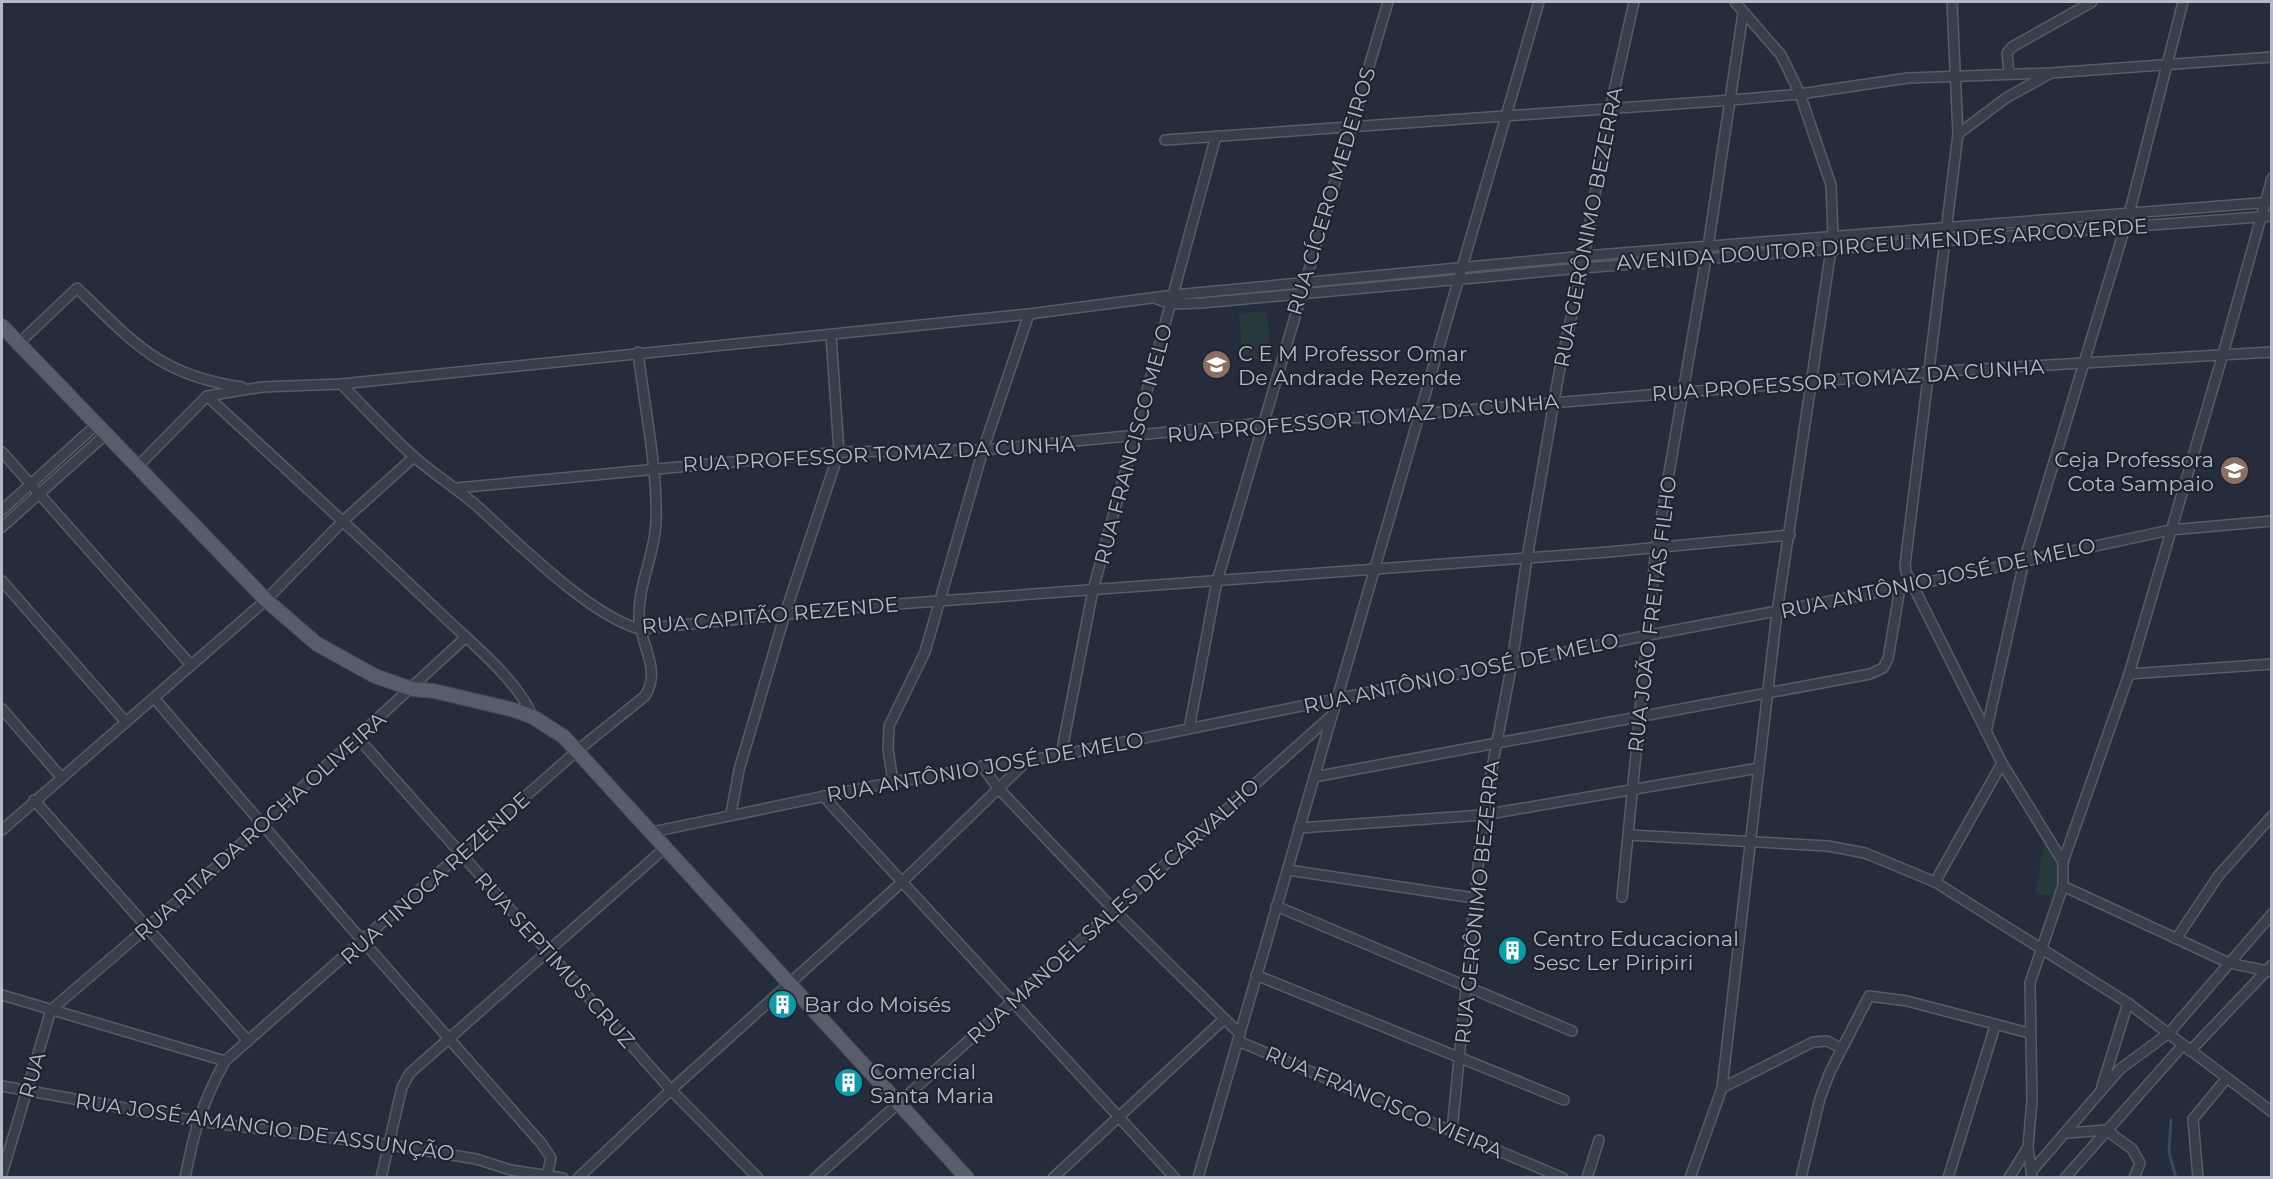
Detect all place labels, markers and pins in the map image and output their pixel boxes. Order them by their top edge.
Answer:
place label: C E M Professor Omar De Andrade Rezende [1238,341,1467,390]
school or university icon: C E M Professor Omar De Andrade Rezende [1201,349,1233,381]
place label: Ceja Professora Cota Sampaio [2054,447,2214,496]
school or university icon: Ceja Professora Cota Sampaio [2219,455,2251,487]
place label: Centro Educacional Sesc Ler Piripiri [1533,926,1739,975]
building icon: Centro Educacional Sesc Ler Piripiri [1496,934,1528,966]
building icon: Bar do Moisés [767,988,799,1020]
place label: Bar do Moisés [804,992,951,1017]
place label: Comercial Santa Maria [870,1059,994,1108]
building icon: Comercial Santa Maria [833,1067,865,1099]

